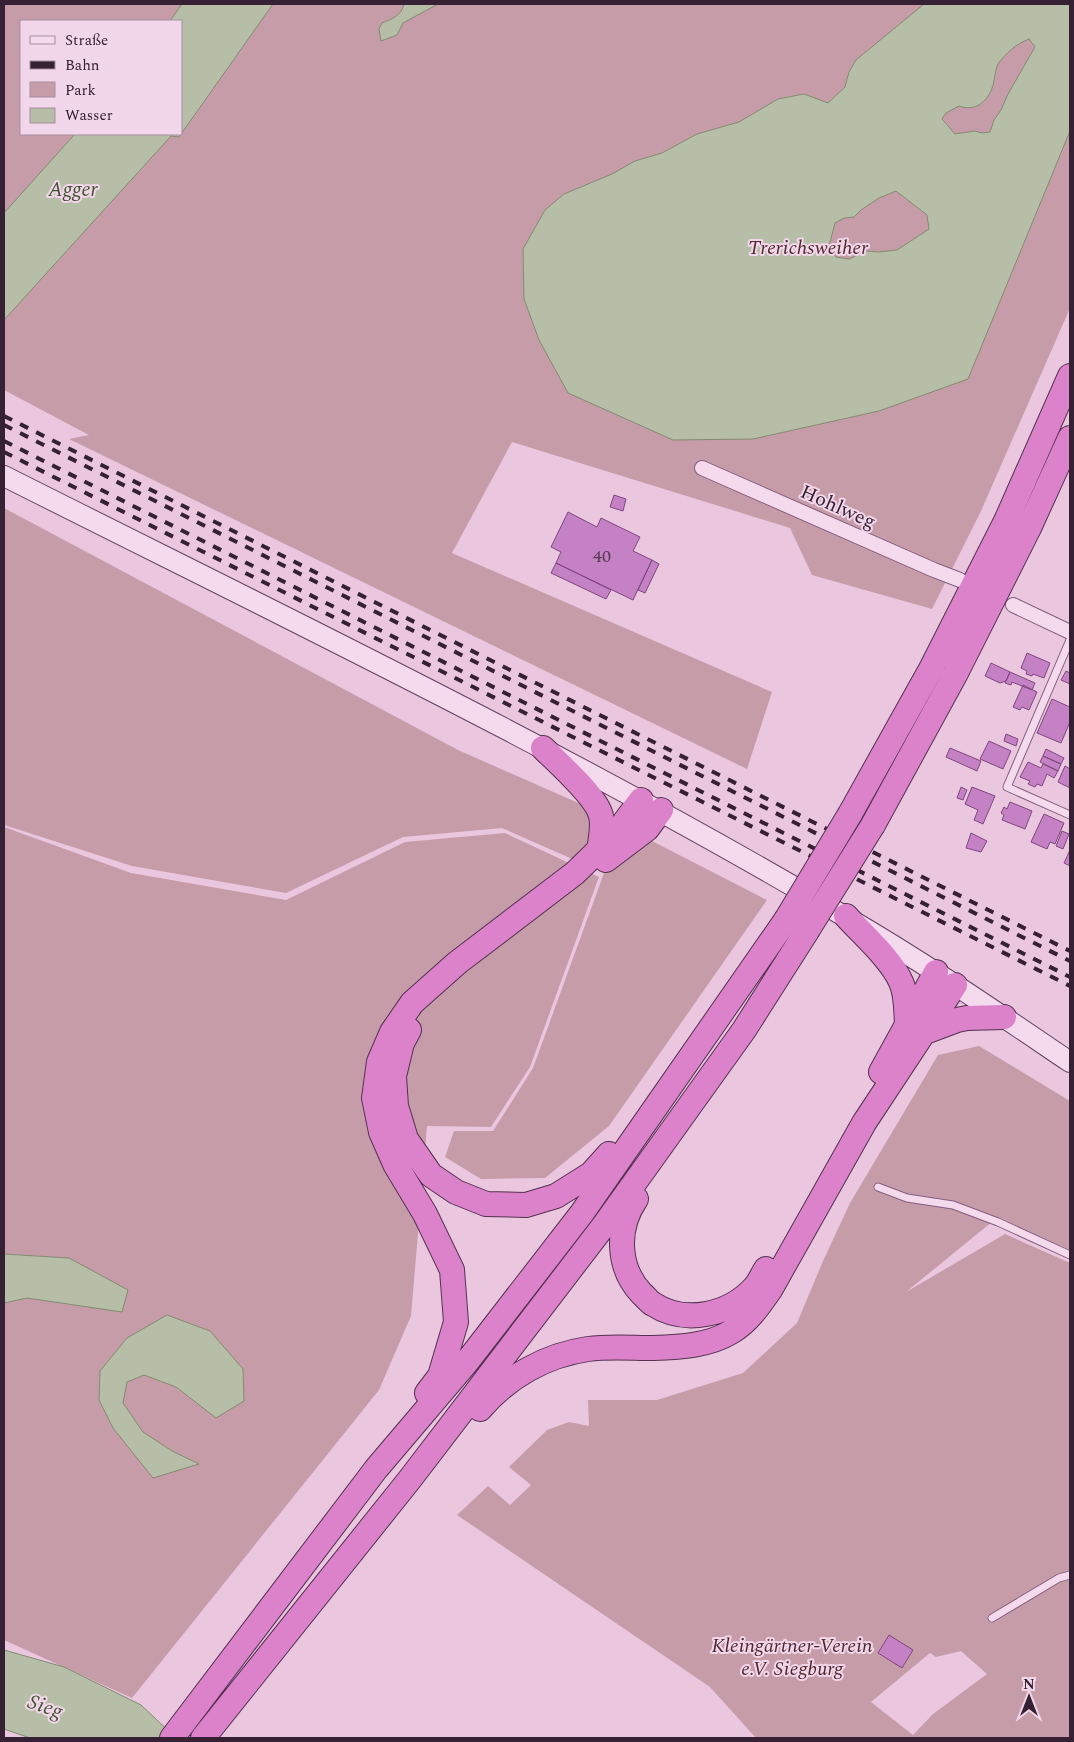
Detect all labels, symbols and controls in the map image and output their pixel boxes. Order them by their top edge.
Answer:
legend [20,20,182,135]
text: Straße [65,29,108,52]
text: Bahn [65,54,100,77]
text: Park [65,79,96,102]
text: Wasser [65,104,113,127]
water label: Agger [47,174,99,206]
park label: Trerichsweiher [748,233,869,263]
street label: Hohlweg [795,477,881,537]
house number: 40 [593,543,611,570]
park label: Kleingärtner-Verein e.V. Siegburg [711,1631,873,1684]
north arrow [1004,1672,1054,1722]
text: N [1023,1674,1035,1695]
water label: Sieg [23,1686,67,1728]

